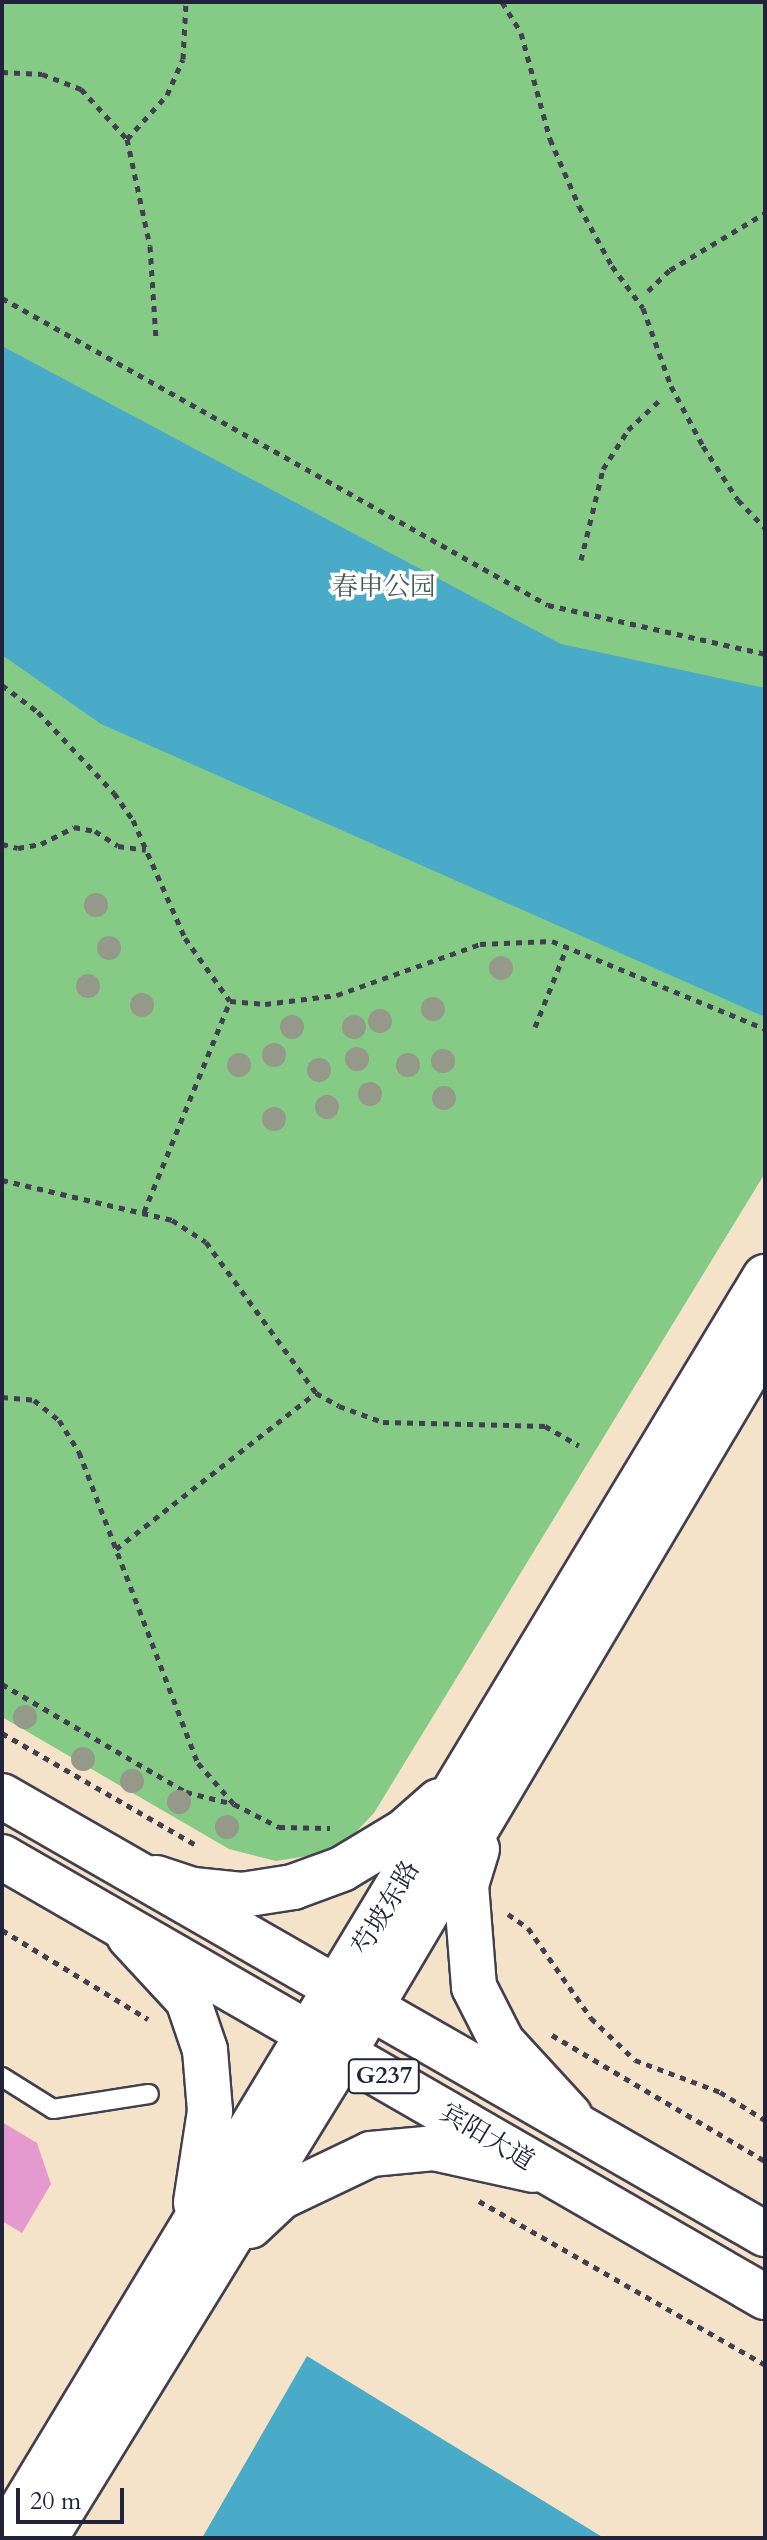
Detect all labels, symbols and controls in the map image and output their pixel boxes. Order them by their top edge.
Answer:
park label: 春申公园 [332,571,436,603]
street label: 芍坡东路 [346,1855,426,1961]
road number: G237 [346,2056,422,2096]
street label: 宾阳大道 [434,2097,540,2177]
scale bar [20,2472,128,2522]
text: 20 m [30,2485,81,2518]

